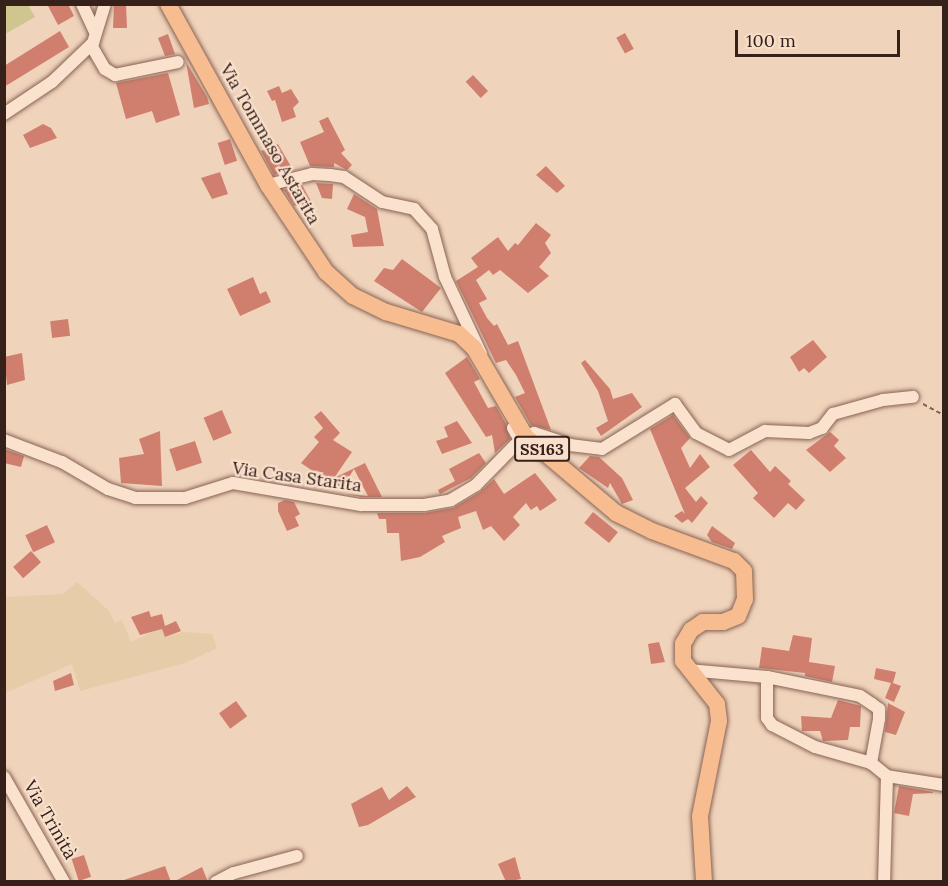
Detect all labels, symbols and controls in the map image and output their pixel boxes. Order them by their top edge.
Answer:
scale bar [738,18,903,56]
text: 100 m [746,29,796,52]
street label: Via Tommaso Astarita [215,60,325,228]
road number: SS163 [514,436,570,462]
street label: Via Casa Starita [231,457,363,497]
street label: Via Trinità [19,777,81,863]

